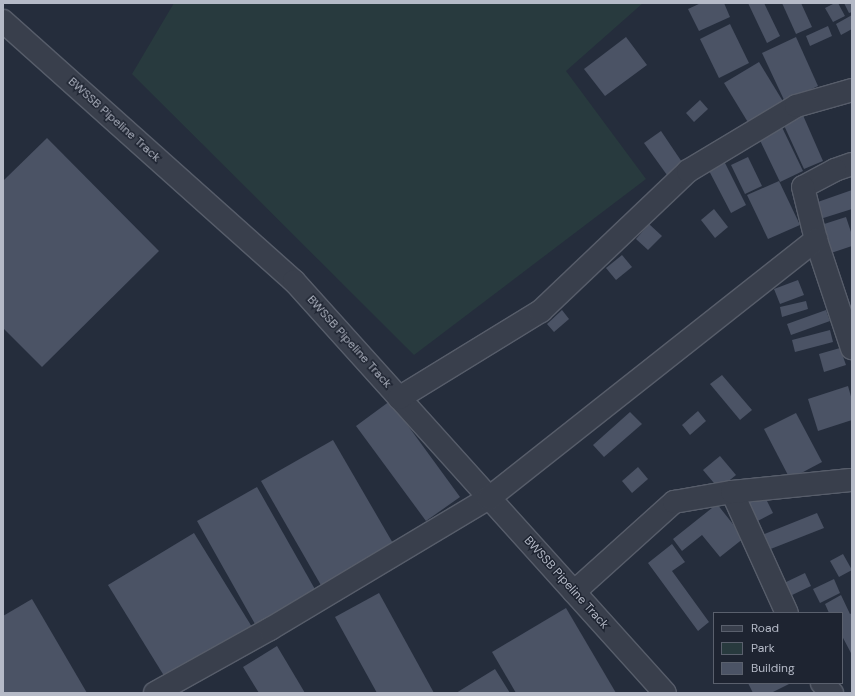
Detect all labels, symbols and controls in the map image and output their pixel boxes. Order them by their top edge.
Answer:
street label: BWSSB Pipeline Track [65,75,163,165]
street label: BWSSB Pipeline Track [304,293,394,391]
street label: BWSSB Pipeline Track [521,534,611,632]
legend [713,612,843,684]
text: Road [751,620,779,636]
text: Park [751,640,775,656]
text: Building [751,660,795,676]

